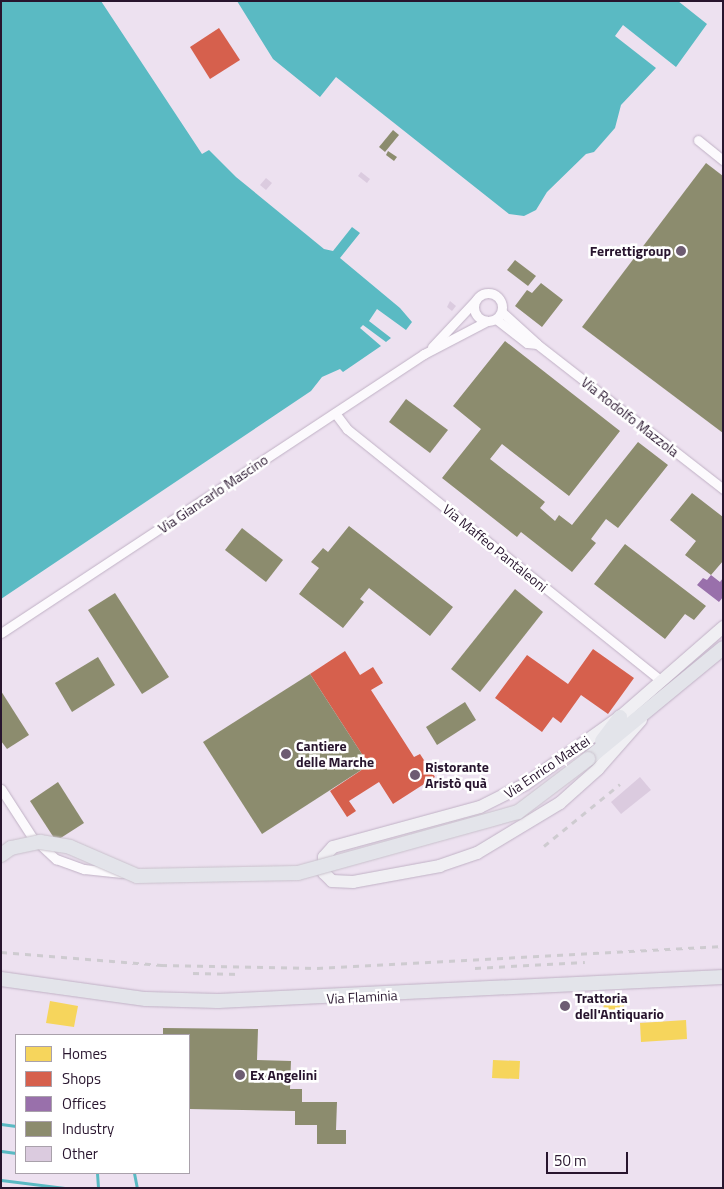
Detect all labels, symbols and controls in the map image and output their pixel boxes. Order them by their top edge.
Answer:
place label: Ferrettigroup [590,243,671,259]
marker: Ferrettigroup [675,245,687,257]
street label: Via Rodolfo Mazzola [578,374,682,460]
street label: Via Giancarlo Mascino [155,451,271,537]
street label: Via Maffeo Pantaleoni [439,501,551,595]
street label: Via Enrico Mattei [501,732,593,802]
place label: Cantiere delle Marche [296,738,374,770]
marker: Cantiere delle Marche [280,748,292,760]
place label: Ristorante Aristò quà [425,759,489,792]
marker: Ristorante Aristò quà [409,769,421,781]
street label: Via Flaminia [326,987,398,1007]
place label: Trattoria dell'Antiquario [575,990,664,1022]
marker: Trattoria dell'Antiquario [559,1000,571,1012]
legend [15,1034,190,1174]
text: Homes [62,1042,107,1065]
text: Shops [62,1067,101,1090]
place label: Ex Angelini [250,1067,317,1083]
marker: Ex Angelini [234,1069,246,1081]
text: Offices [62,1092,106,1115]
text: Industry [62,1117,114,1140]
text: Other [62,1142,98,1165]
scale bar [549,1142,632,1174]
text: 50 m [554,1149,587,1172]

